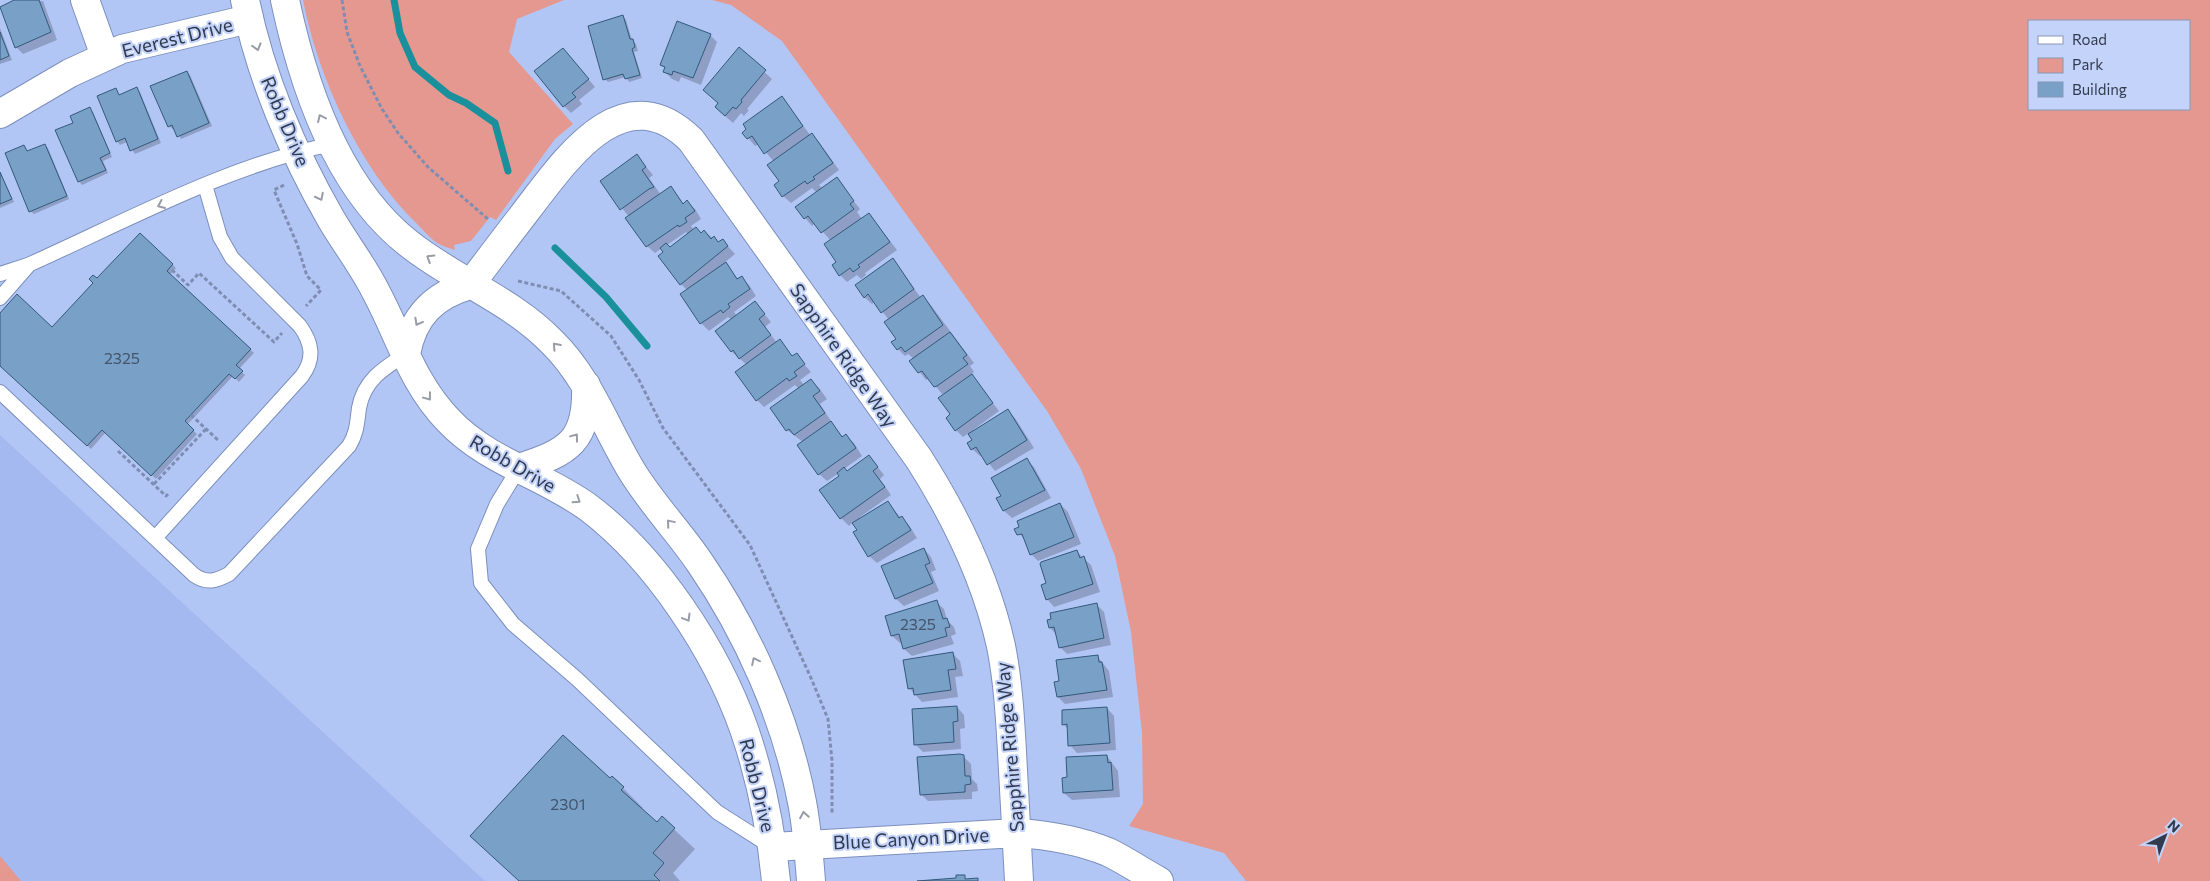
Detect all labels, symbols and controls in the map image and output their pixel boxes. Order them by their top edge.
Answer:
street label: Everest Drive [119,12,235,62]
legend [2028,20,2190,110]
text: Road [2072,30,2107,48]
one-way arrow [251,43,262,52]
text: Park [2072,55,2103,73]
street label: Robb Drive [257,73,315,169]
text: Building [2072,80,2127,98]
one-way arrow [317,114,328,123]
one-way arrow [314,192,324,201]
one-way arrow [157,199,166,210]
one-way arrow [427,254,436,264]
street label: Sapphire Ridge Way [786,279,902,432]
one-way arrow [414,316,424,325]
one-way arrow [553,343,562,352]
house number: 2325 [104,348,140,367]
one-way arrow [422,391,431,401]
street label: Robb Drive [466,429,560,497]
one-way arrow [569,433,578,443]
one-way arrow [571,494,580,503]
one-way arrow [667,520,676,529]
one-way arrow [680,612,690,621]
house number: 2325 [900,614,936,633]
one-way arrow [750,657,761,666]
street label: Sapphire Ridge Way [990,661,1028,833]
street label: Robb Drive [735,736,781,834]
house number: 2301 [550,794,586,813]
one-way arrow [799,811,810,819]
north arrow [2140,811,2190,861]
text: N [2164,816,2184,836]
street label: Blue Canyon Drive [832,822,990,854]

